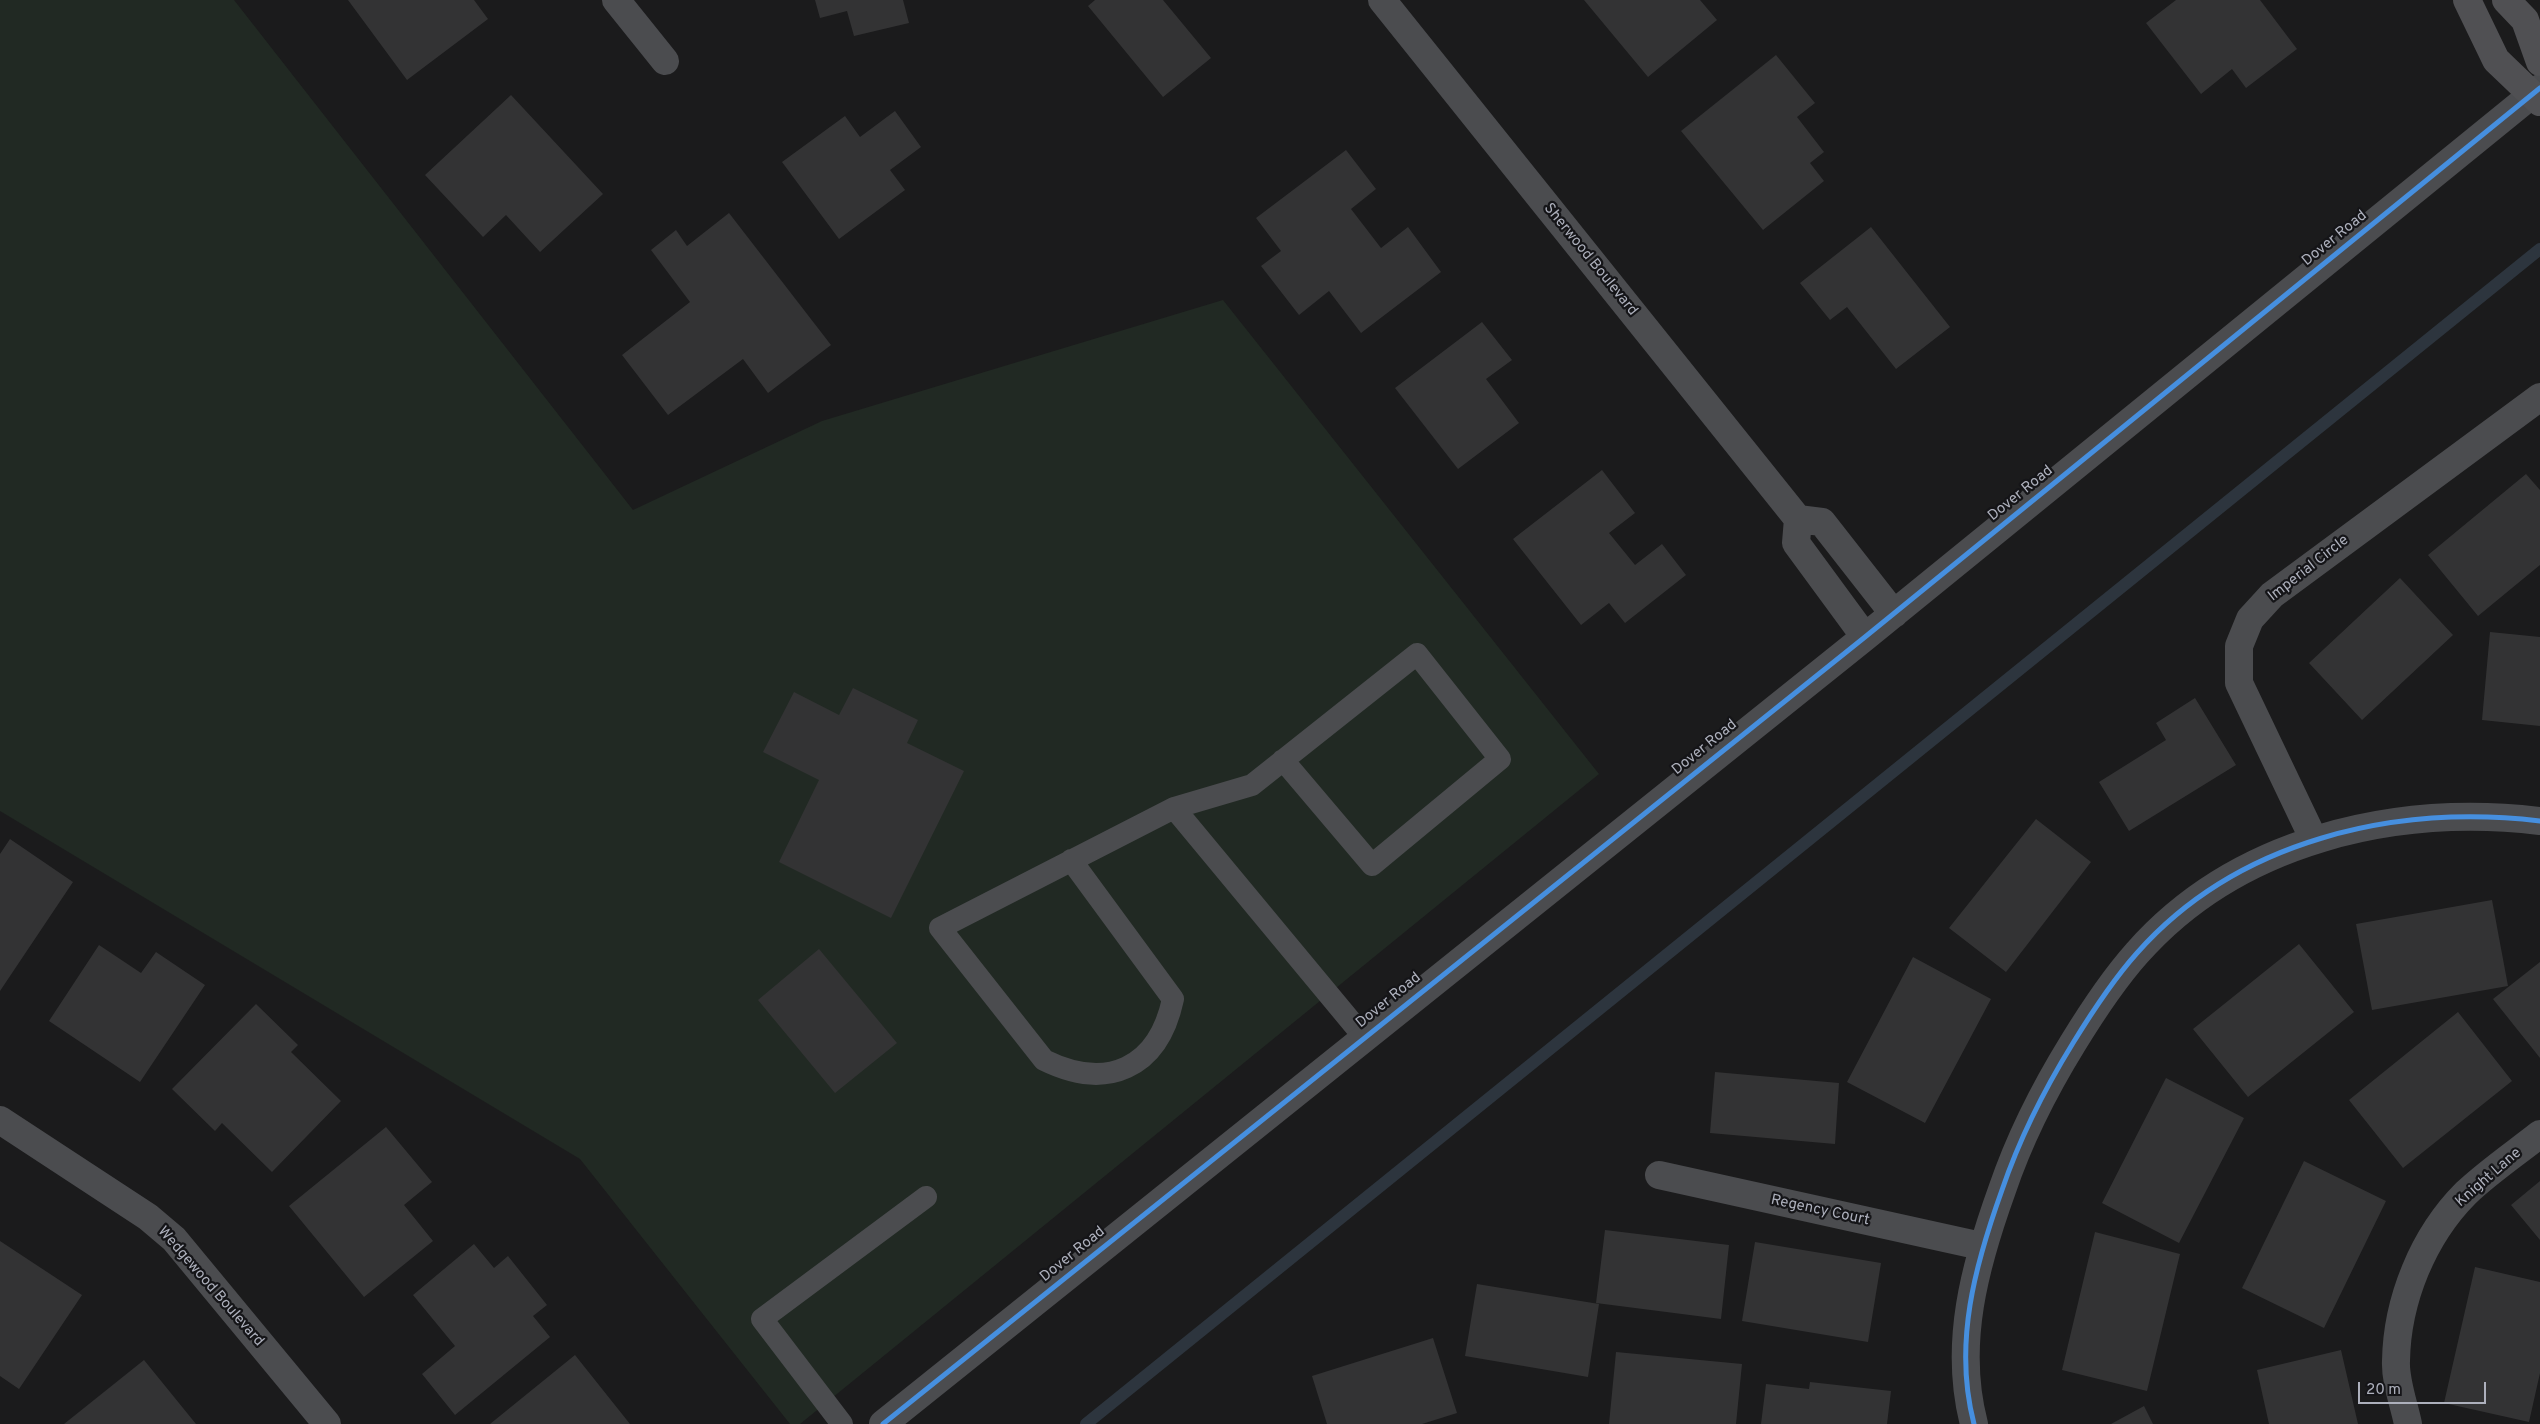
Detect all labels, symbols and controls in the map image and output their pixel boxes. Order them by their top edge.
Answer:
street label: Sherwood Boulevard [1539,200,1641,320]
street label: Dover Road [2299,207,2371,271]
street label: Dover Road [1985,462,2057,526]
street label: Imperial Circle [2265,532,2353,606]
street label: Dover Road [1669,716,1741,780]
street label: Dover Road [1353,969,1425,1033]
street label: Knight Lane [2452,1145,2526,1211]
street label: Regency Court [1769,1192,1871,1230]
street label: Wedgewood Boulevard [153,1223,267,1351]
street label: Dover Road [1037,1223,1109,1287]
scale bar [2360,1372,2488,1404]
text: 20 m [2366,1381,2401,1400]

